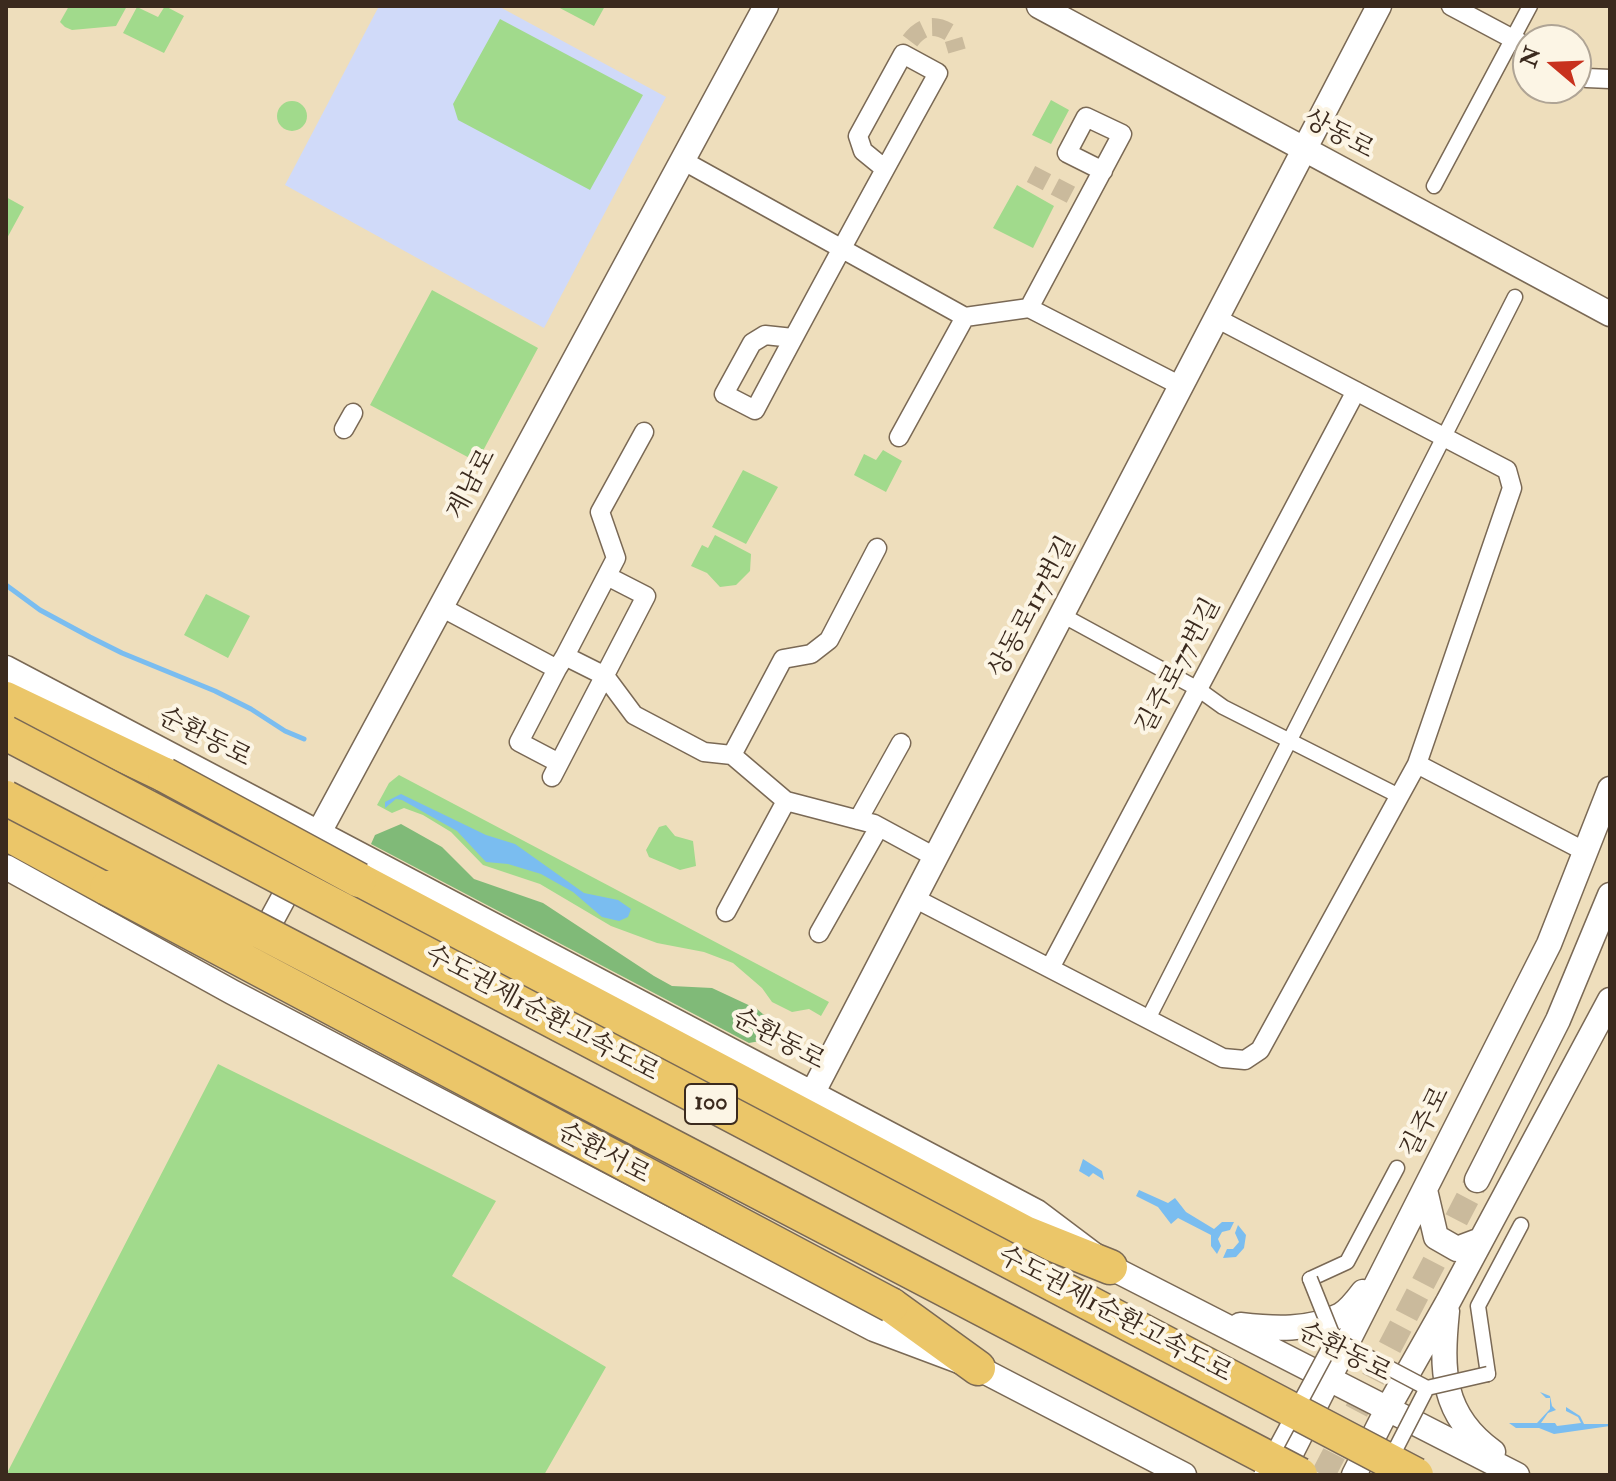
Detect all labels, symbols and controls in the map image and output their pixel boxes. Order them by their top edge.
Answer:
north arrow [1512,24,1592,104]
text: N [1515,43,1548,71]
street label: 상동로 [1297,105,1379,167]
street label: 계남로 [442,444,504,526]
street label: 상동로117번길 [984,532,1084,684]
street label: 길주로77번길 [1131,594,1229,740]
street label: 순환동로 [152,702,256,776]
street label: 수도권제1순환고속도로 [419,940,663,1090]
street label: 순환동로 [726,1004,830,1078]
street label: 길주로 [1396,1082,1458,1164]
road number: 100 [685,1084,737,1124]
street label: 순환서로 [551,1118,655,1192]
street label: 수도권제1순환고속도로 [992,1241,1236,1391]
street label: 순환동로 [1292,1317,1396,1391]

